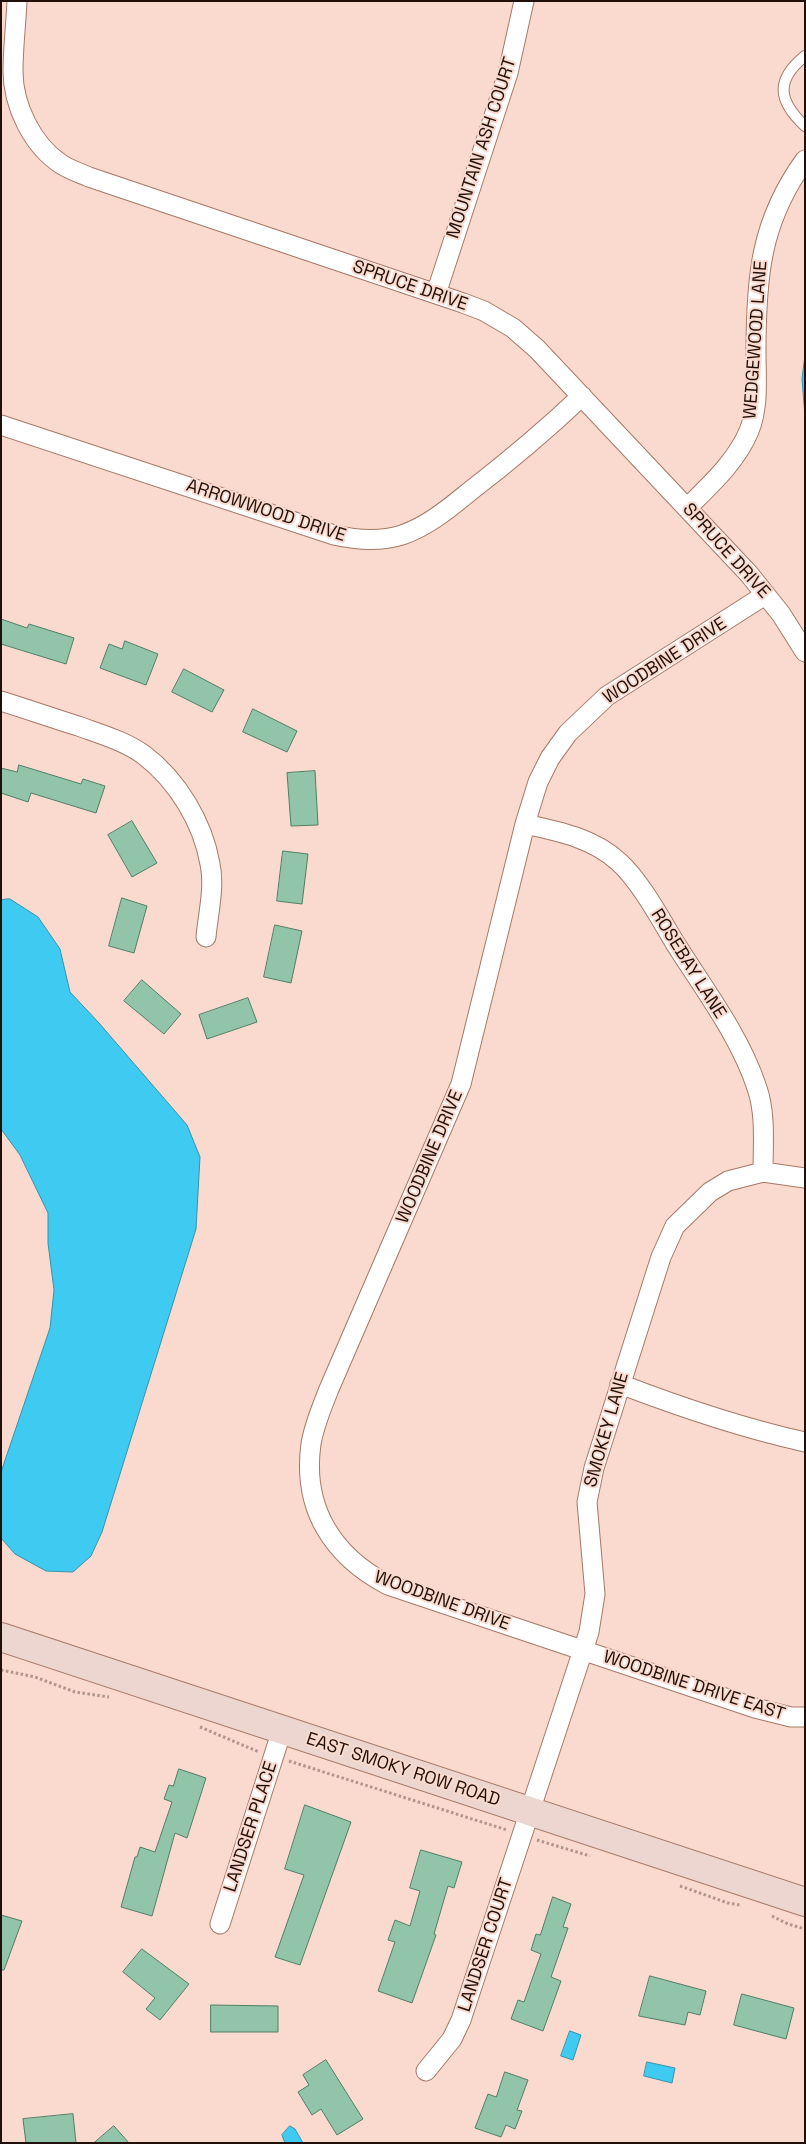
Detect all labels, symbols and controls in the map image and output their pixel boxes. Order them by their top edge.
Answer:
street label: MOUNTAIN ASH COURT [442,55,522,241]
street label: SPRUCE DRIVE [350,256,470,316]
street label: WEDGEWOOD LANE [740,260,772,420]
street label: ARROWWOOD DRIVE [183,475,349,547]
street label: SPRUCE DRIVE [678,499,774,603]
street label: WOODBINE DRIVE [599,613,731,709]
street label: ROSEBAY LANE [646,905,730,1023]
street label: WOODBINE DRIVE [392,1087,468,1227]
street label: SMOKEY LANE [580,1370,634,1490]
street label: WOODBINE DRIVE [371,1566,513,1636]
street label: WOODBINE DRIVE EAST [600,1646,788,1726]
street label: EAST SMOKY ROW ROAD [303,1728,503,1812]
street label: LANDSER PLACE [220,1759,282,1895]
street label: LANDSER COURT [454,1875,518,2015]

